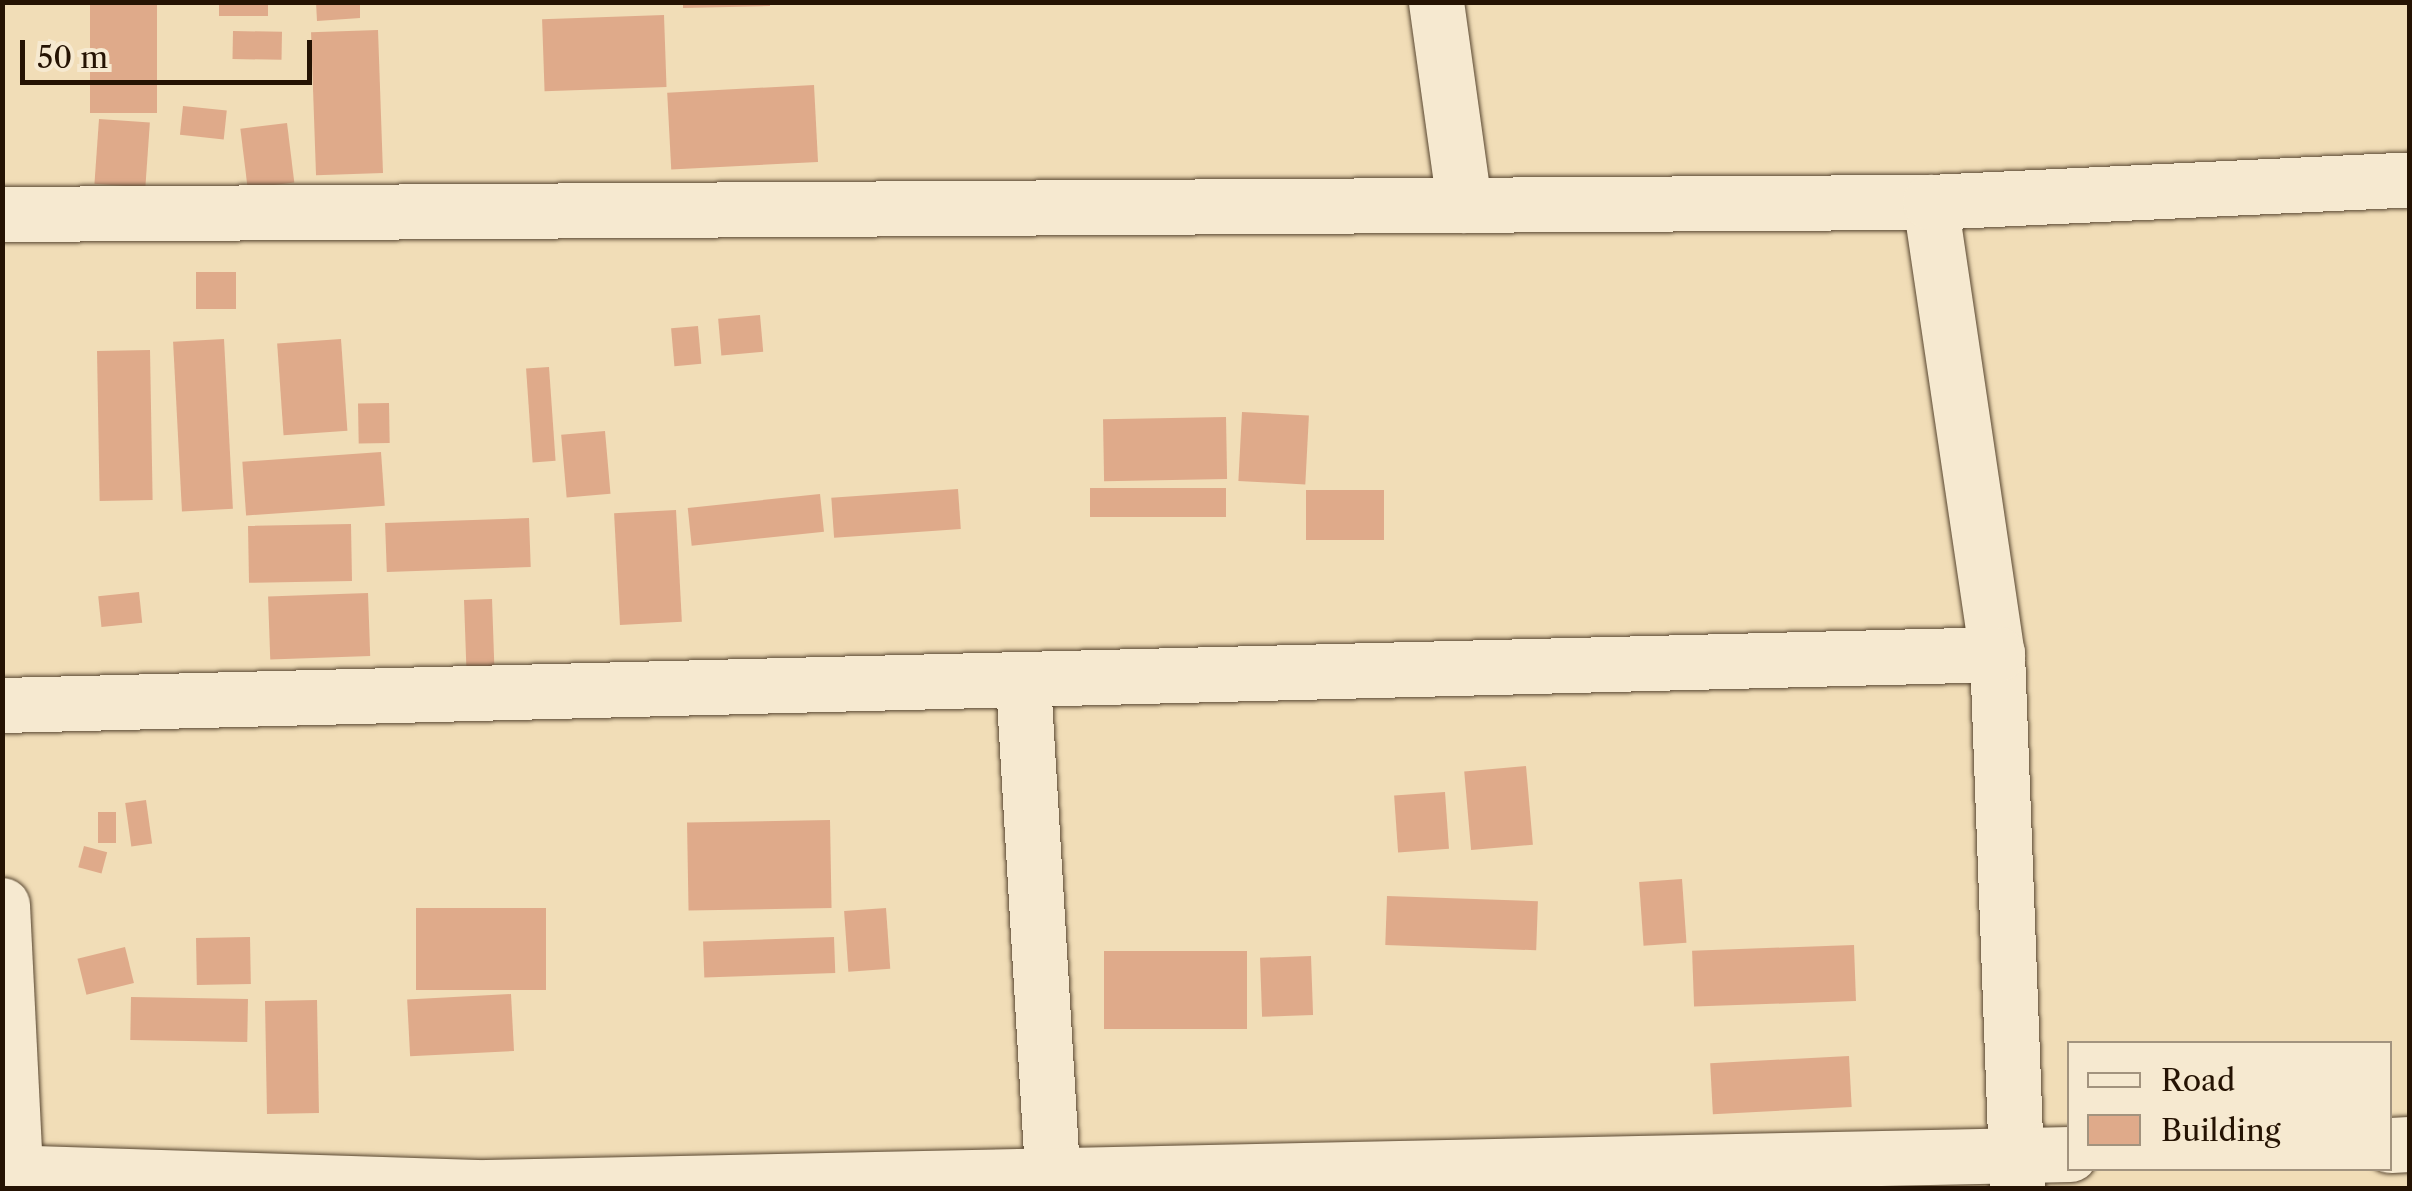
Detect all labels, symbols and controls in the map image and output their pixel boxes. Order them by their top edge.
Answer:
scale bar [25,20,318,82]
text: 50 m [37,39,108,76]
legend [2067,1041,2392,1171]
text: Road [2161,1062,2235,1099]
text: Building [2161,1112,2281,1149]

